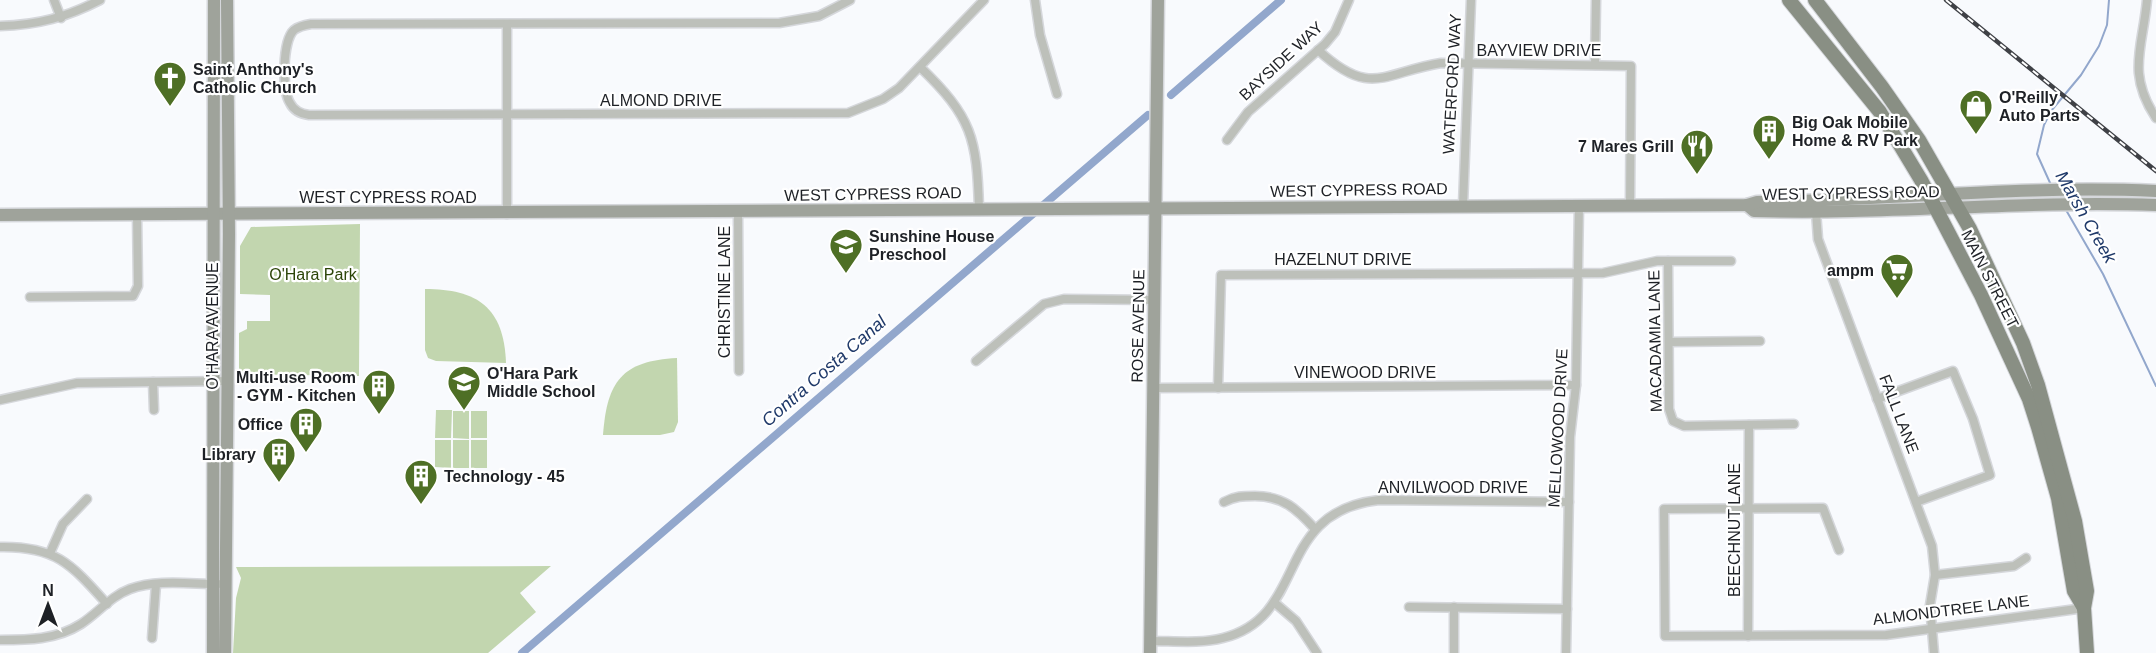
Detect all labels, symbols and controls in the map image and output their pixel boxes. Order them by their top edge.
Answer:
street label: WATERFORD WAY [1440,13,1464,155]
street label: BAYSIDE WAY [1236,18,1326,104]
street label: BAYVIEW DRIVE [1476,42,1602,59]
church icon: Saint Anthony's Catholic Church [152,60,188,107]
place label: Saint Anthony's Catholic Church [193,61,317,96]
shop icon: O'Reilly Auto Parts [1958,88,1994,135]
place label: O'Reilly Auto Parts [1999,89,2080,124]
street label: ALMOND DRIVE [600,92,722,109]
building icon: Big Oak Mobile Home & RV Park [1751,113,1787,160]
place label: Big Oak Mobile Home & RV Park [1792,114,1918,149]
restaurant icon: 7 Mares Grill [1679,128,1715,175]
place label: 7 Mares Grill [1578,138,1674,155]
water label: Marsh Creek [2052,167,2121,267]
street label: WEST CYPRESS ROAD [1270,180,1448,200]
street label: WEST CYPRESS ROAD [1762,183,1940,203]
street label: WEST CYPRESS ROAD [784,184,962,204]
street label: WEST CYPRESS ROAD [299,189,477,206]
street label: CHRISTINE LANE [716,226,733,358]
school or university icon: Sunshine House Preschool [828,227,864,274]
street label: MAIN STREET [1958,227,2022,331]
place label: Sunshine House Preschool [869,228,994,263]
street label: HAZELNUT DRIVE [1274,251,1412,268]
supermarket icon: ampm [1879,252,1915,299]
street label: O'HARA AVENUE [204,262,221,390]
place label: ampm [1827,262,1874,279]
park label: O'Hara Park [269,266,358,283]
street label: ROSE AVENUE [1129,269,1147,383]
street label: MACADAMIA LANE [1645,270,1665,412]
water label: Contra Costa Canal [758,311,891,430]
street label: MELLOWOOD DRIVE [1545,348,1571,508]
school or university icon: O'Hara Park Middle School [446,364,482,411]
street label: VINEWOOD DRIVE [1294,364,1436,381]
place label: O'Hara Park Middle School [487,365,595,400]
building icon: Multi-use Room - GYM - Kitchen [361,368,397,415]
place label: Multi-use Room - GYM - Kitchen [236,369,356,404]
street label: FALL LANE [1876,372,1922,456]
building icon: Office [288,406,324,453]
place label: Office [238,416,283,433]
building icon: Library [261,436,297,483]
place label: Library [202,446,256,463]
building icon: Technology - 45 [403,458,439,505]
street label: BEECHNUT LANE [1726,463,1743,597]
place label: Technology - 45 [444,468,565,485]
street label: ANVILWOOD DRIVE [1378,479,1528,496]
north arrow [18,575,78,635]
text: N [42,582,54,599]
street label: ALMONDTREE LANE [1872,592,2030,628]

